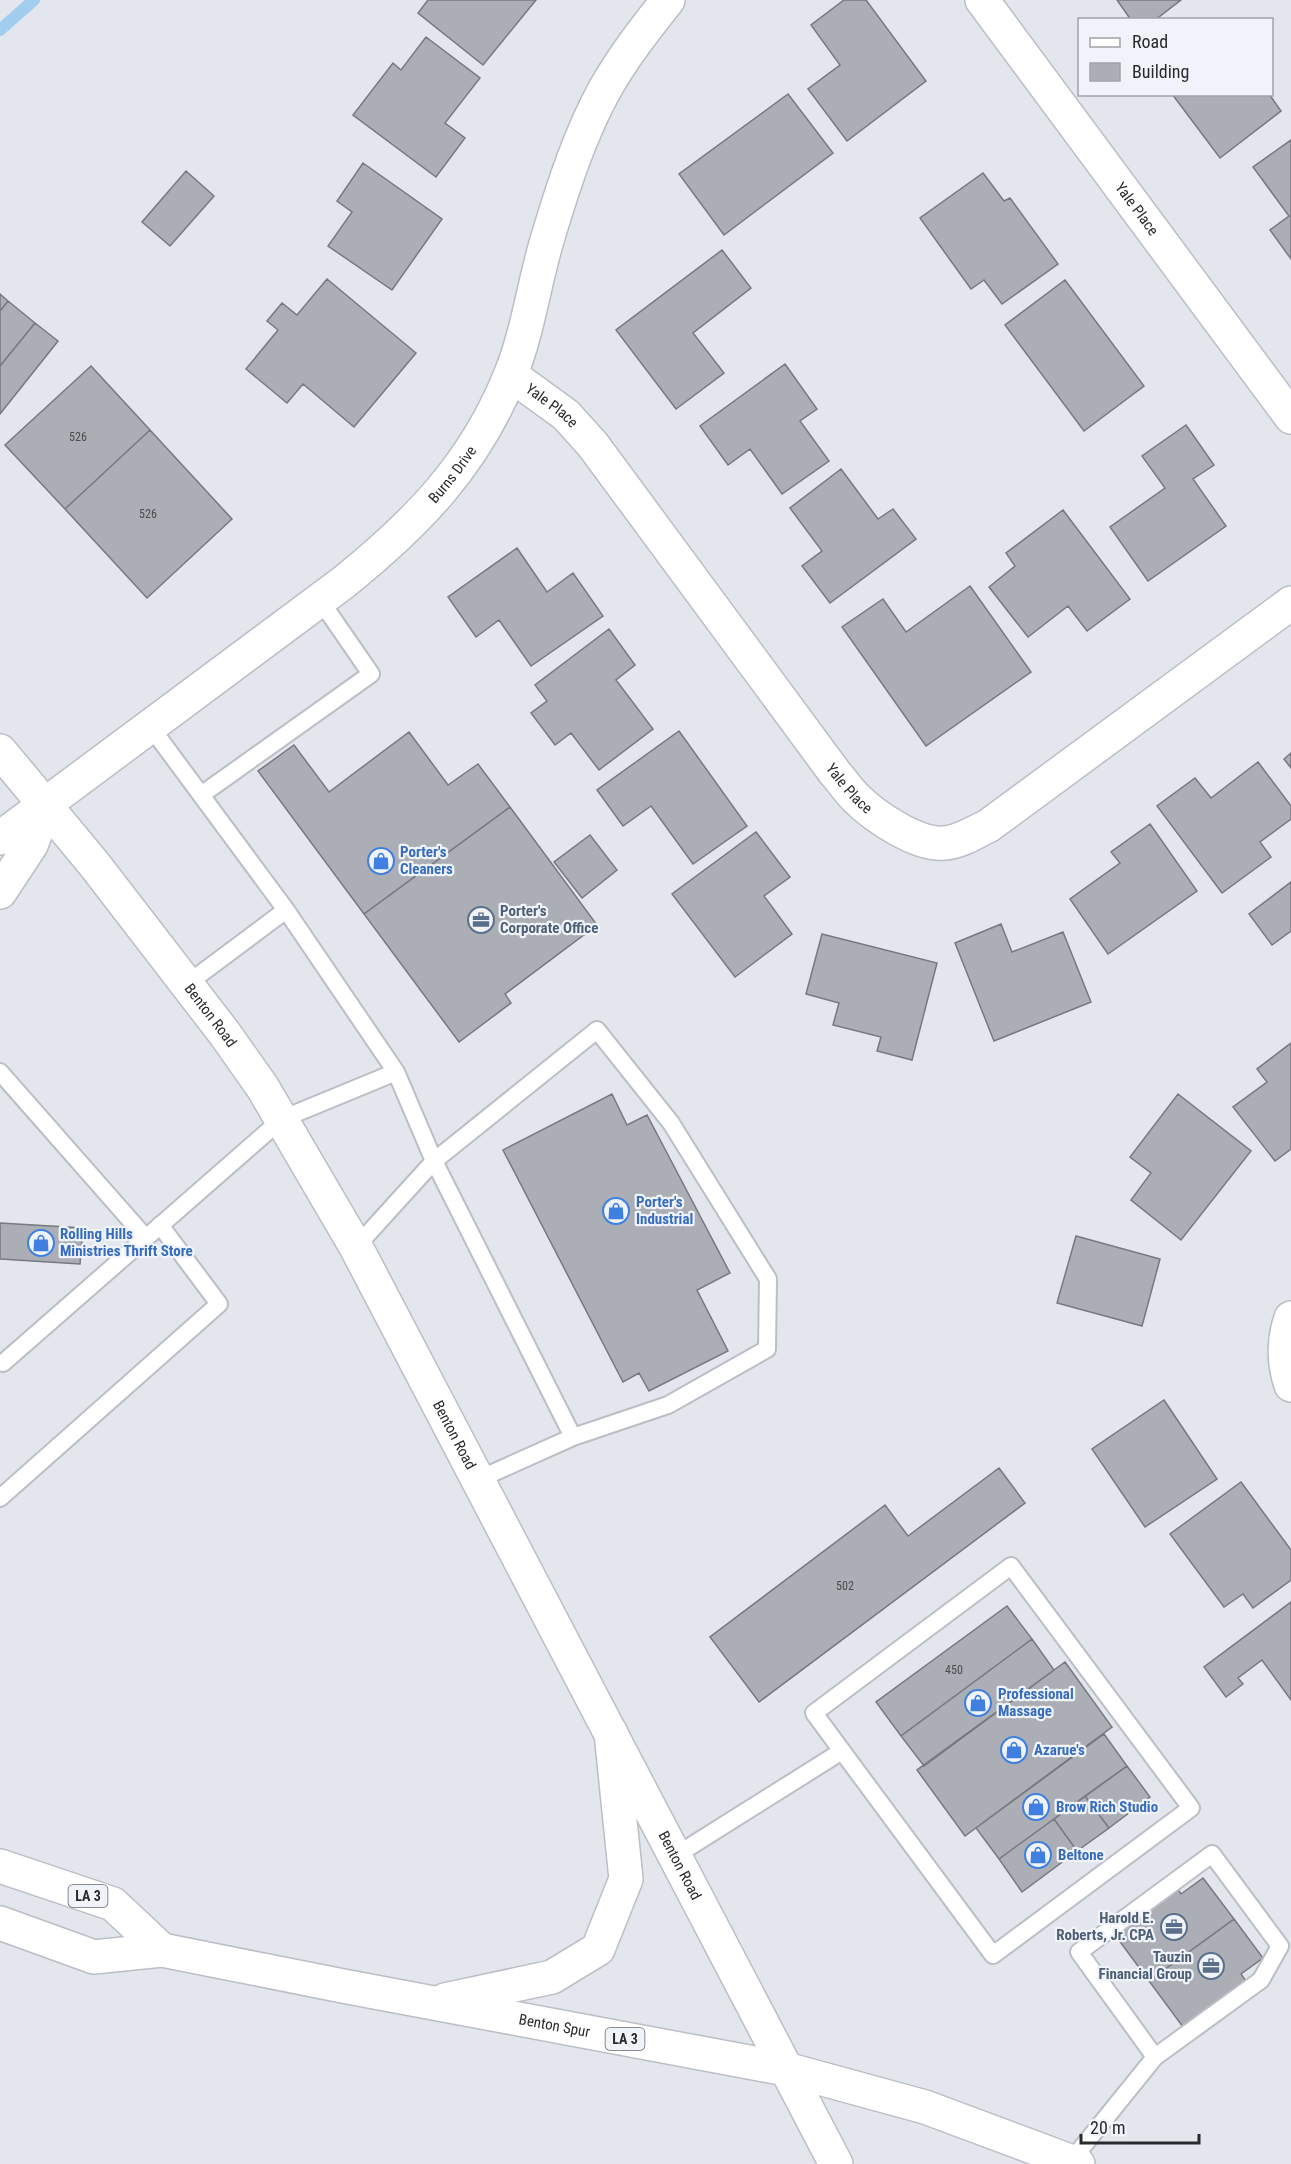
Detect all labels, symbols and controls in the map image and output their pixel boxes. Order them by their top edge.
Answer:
legend [1078,18,1273,96]
text: Road [1132,31,1168,52]
text: Building [1132,61,1189,82]
street label: Yale Place [1111,179,1162,239]
street label: Yale Place [522,380,582,431]
house number: 526 [69,430,87,444]
street label: Burns Drive [425,443,480,507]
house number: 526 [139,507,157,521]
street label: Yale Place [822,760,876,817]
place label: Porter's Cleaners [400,843,453,878]
shop icon: Porter's Cleaners [366,846,396,876]
place label: Porter's Corporate Office [500,902,598,937]
office icon: Porter's Corporate Office [466,905,496,935]
street label: Benton Road [181,980,240,1051]
place label: Porter's Industrial [636,1193,693,1228]
shop icon: Porter's Industrial [601,1196,631,1226]
place label: Rolling Hills Ministries Thrift Store [60,1225,193,1260]
shop icon: Rolling Hills Ministries Thrift Store [26,1228,56,1258]
street label: Benton Road [429,1397,480,1472]
house number: 502 [836,1579,854,1593]
house number: 450 [945,1663,963,1677]
place label: Professional Massage [998,1685,1074,1720]
shop icon: Professional Massage [963,1688,993,1718]
shop icon: Azarue's [999,1735,1029,1765]
place label: Azarue's [1034,1741,1085,1759]
shop icon: Brow Rich Studio [1021,1792,1051,1822]
place label: Brow Rich Studio [1056,1798,1158,1816]
street label: Benton Road [654,1828,705,1903]
shop icon: Beltone [1023,1840,1053,1870]
place label: Beltone [1058,1846,1104,1864]
road number: LA 3 [68,1885,107,1907]
place label: Harold E. Roberts, Jr. CPA [1056,1909,1154,1944]
office icon: Harold E. Roberts, Jr. CPA [1159,1912,1189,1942]
place label: Tauzin Financial Group [1099,1948,1192,1983]
office icon: Tauzin Financial Group [1196,1951,1226,1981]
street label: Benton Spur [517,2010,592,2041]
road number: LA 3 [606,2028,644,2050]
scale bar [1081,2107,1200,2145]
text: 20 m [1090,2117,1125,2138]

